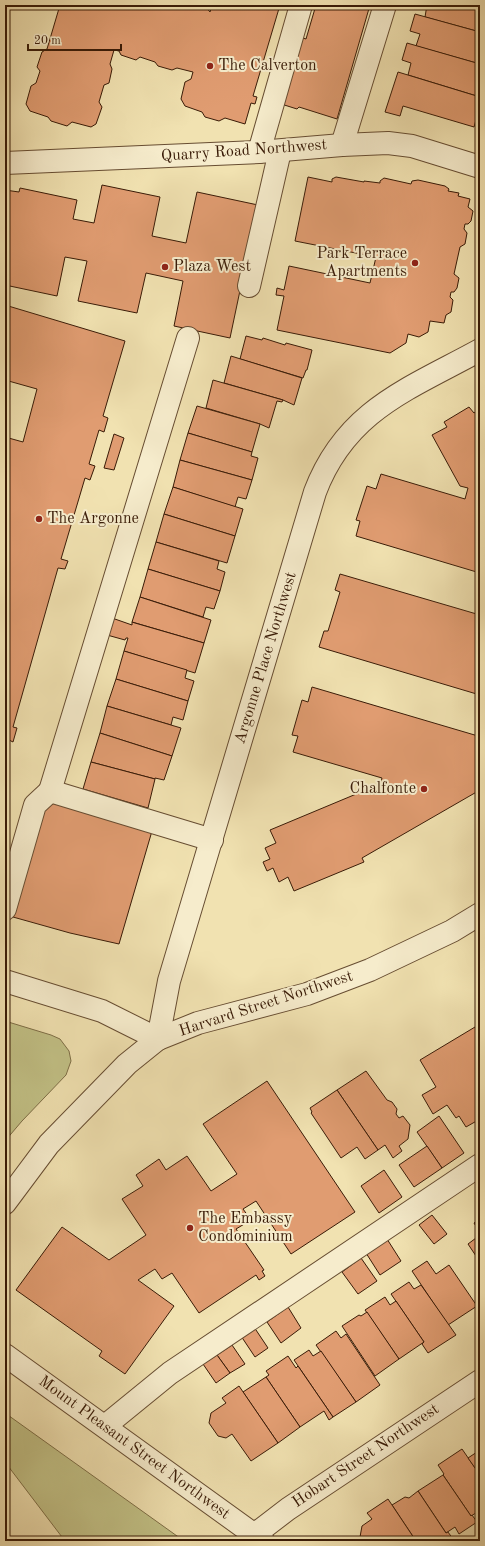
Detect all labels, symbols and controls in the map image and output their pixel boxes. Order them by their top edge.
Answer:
scale bar [28,26,121,52]
text: 20 m [34,35,61,47]
place label: The Calverton [218,58,317,74]
marker: The Calverton [205,61,215,71]
street label: Quarry Road Northwest [160,137,328,165]
place label: Park Terrace Apartments [317,246,407,280]
marker: Park Terrace Apartments [410,258,420,268]
place label: Plaza West [173,259,251,275]
marker: Plaza West [160,262,170,272]
place label: The Argonne [47,511,139,527]
marker: The Argonne [34,514,44,524]
street label: Argonne Place Northwest [232,570,300,746]
place label: Chalfonte [350,781,416,797]
marker: Chalfonte [419,784,429,794]
street label: Harvard Street Northwest [177,968,355,1040]
place label: The Embassy Condominium [198,1211,293,1245]
marker: The Embassy Condominium [185,1223,195,1233]
street label: Mount Pleasant Street Northwest [35,1373,233,1523]
street label: Hobart Street Northwest [290,1401,442,1511]

